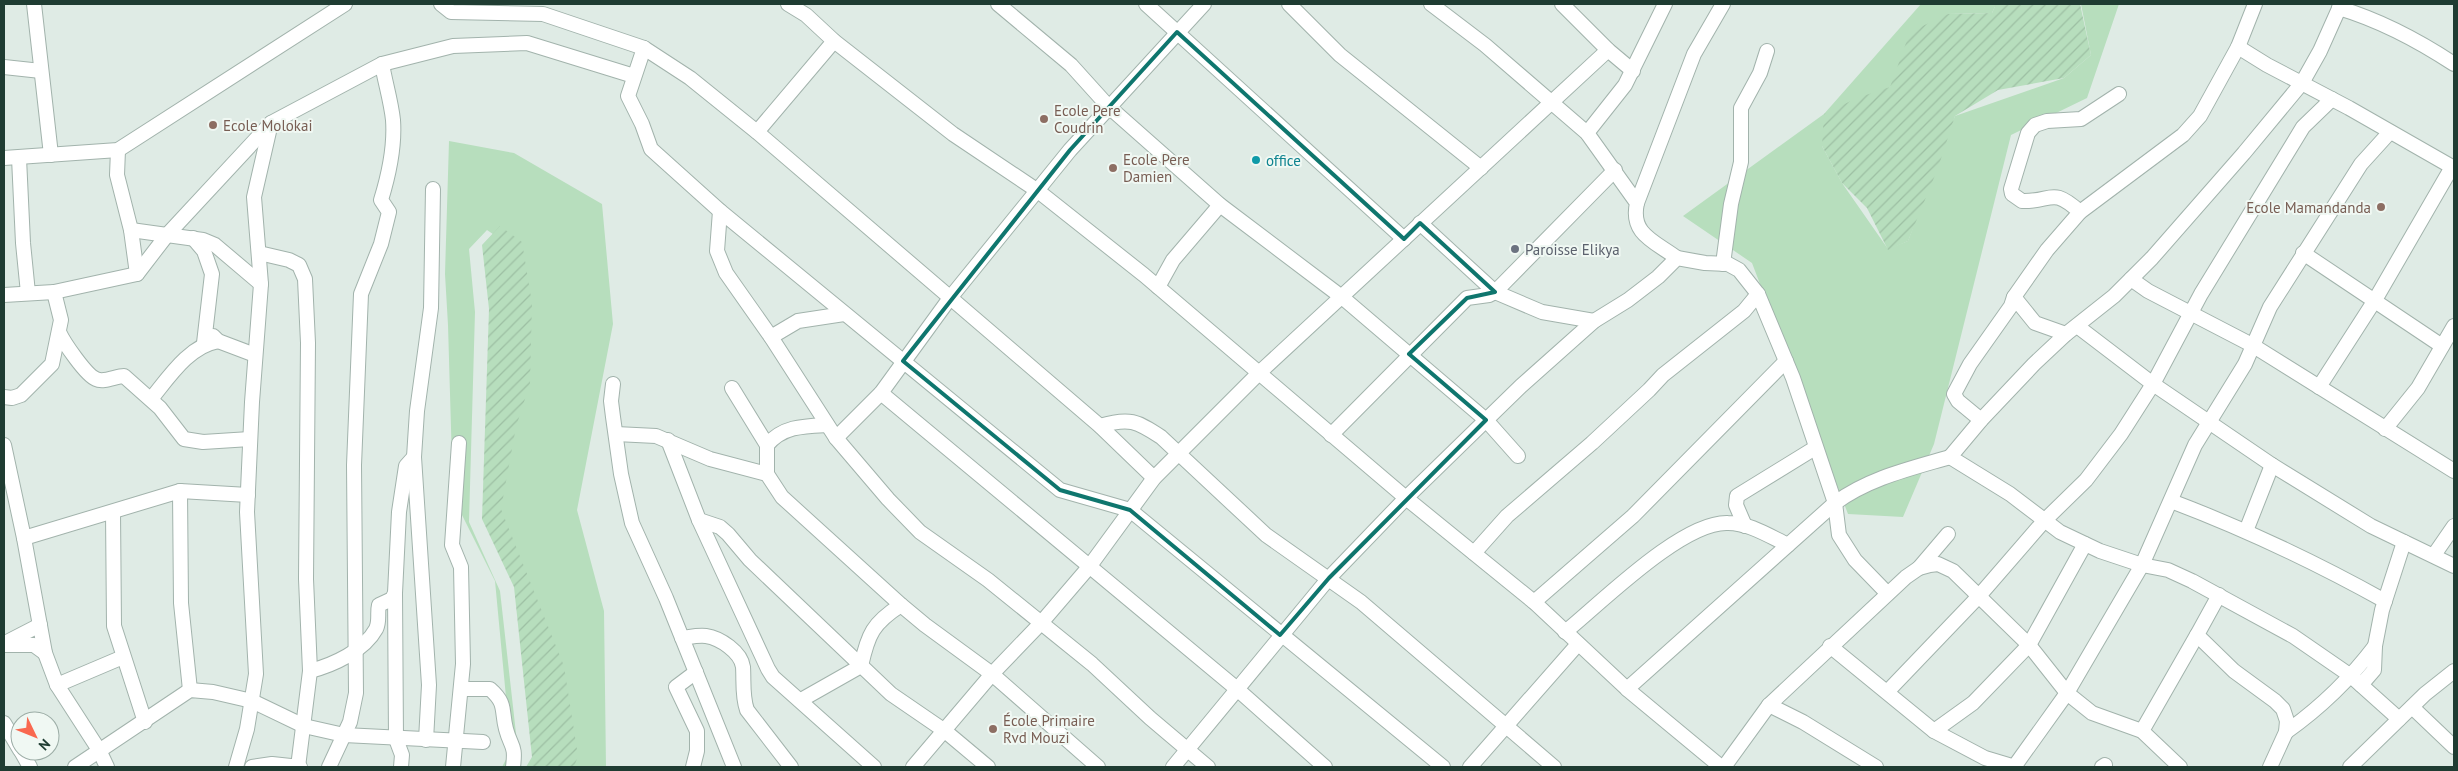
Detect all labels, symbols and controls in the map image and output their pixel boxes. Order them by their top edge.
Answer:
place label: Ecole Pere Coudrin [1054,101,1121,137]
marker: Ecole Pere Coudrin [1038,113,1050,125]
place label: Ecole Molokai [223,116,312,135]
marker: Ecole Molokai [207,119,219,131]
place label: Ecole Pere Damien [1123,150,1190,186]
place label: office [1266,151,1301,170]
marker: office [1250,154,1262,166]
marker: Ecole Pere Damien [1107,162,1119,174]
place label: Ecole Mamandanda [2246,198,2371,217]
marker: Ecole Mamandanda [2375,201,2387,213]
place label: Paroisse Elikya [1525,240,1620,259]
marker: Paroisse Elikya [1509,243,1521,255]
north arrow [10,711,60,761]
place label: École Primaire Rvd Mouzi [1003,711,1095,747]
marker: École Primaire Rvd Mouzi [987,723,999,735]
text: N [35,735,54,754]

